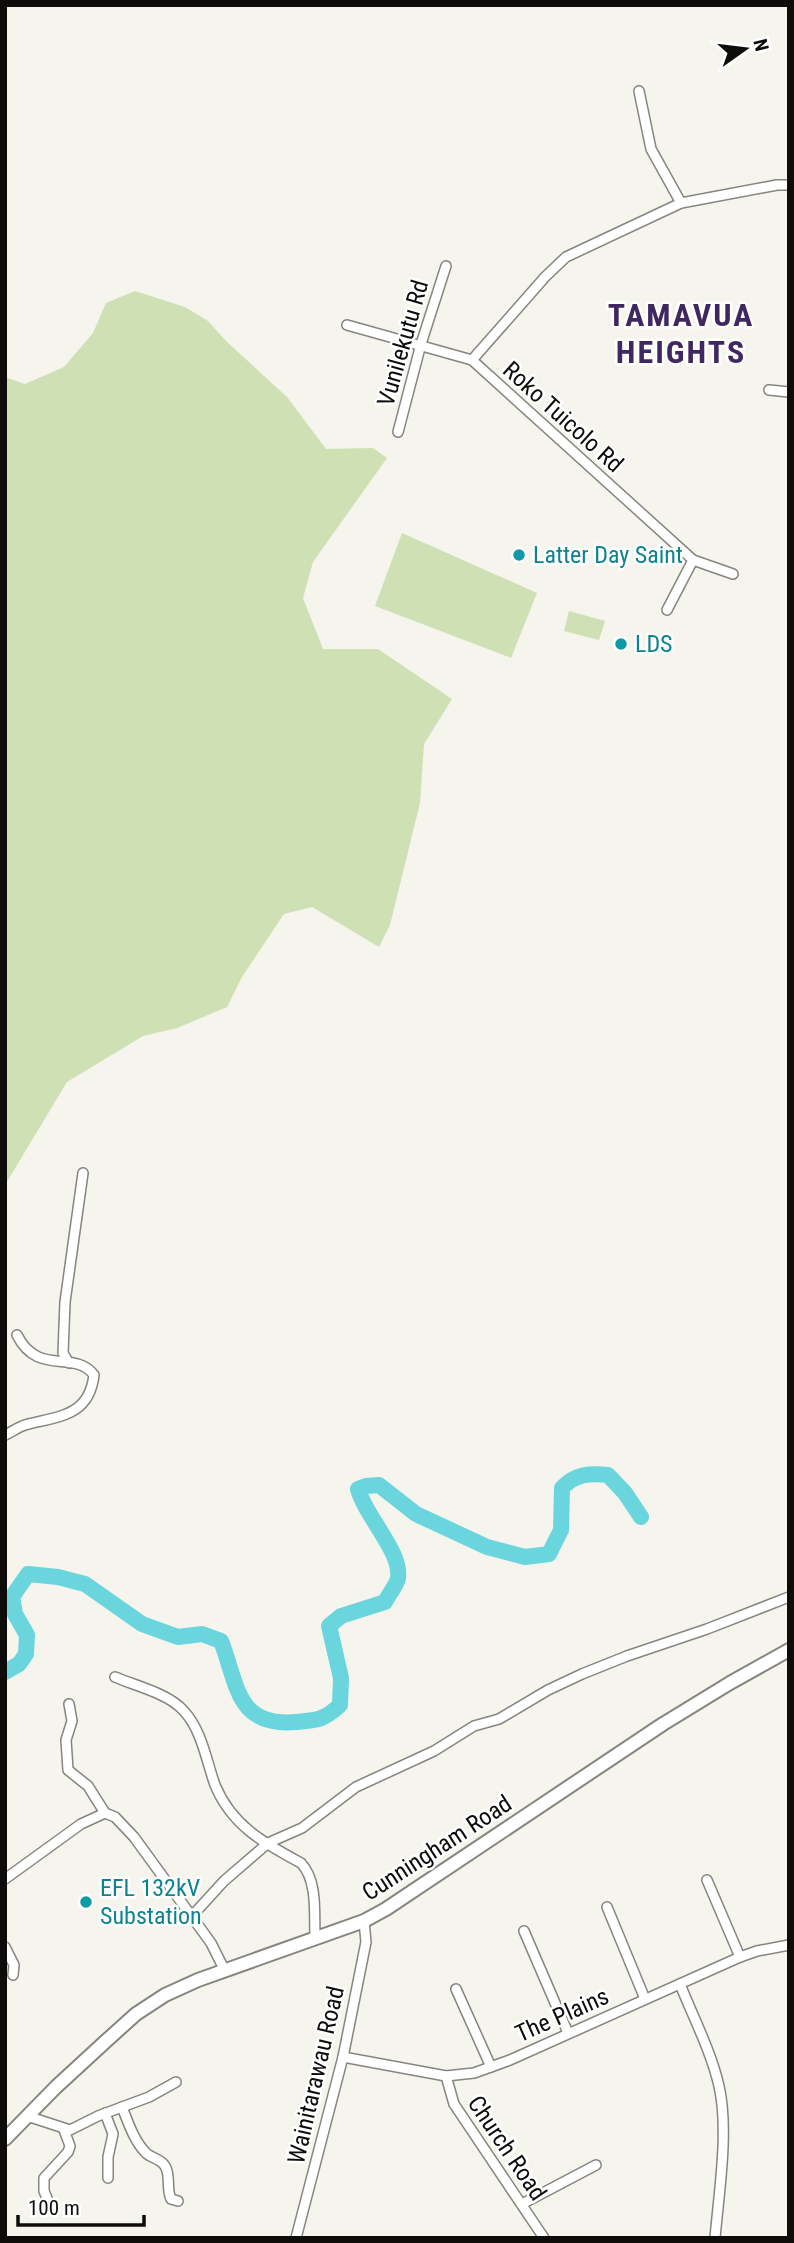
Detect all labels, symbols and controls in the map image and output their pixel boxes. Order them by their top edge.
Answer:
north arrow [710,14,780,84]
text: N [748,37,774,53]
street label: Vunilekutu Rd [372,277,434,409]
district label: TAMAVUA HEIGHTS [608,296,754,371]
street label: Roko Tuicolo Rd [497,356,629,478]
place label: Latter Day Saint [533,541,683,569]
marker: Latter Day Saint [511,547,527,563]
place label: LDS [635,630,673,658]
marker: LDS [613,636,629,652]
street label: Cunningham Road [357,1789,517,1907]
place label: EFL 132kV Substation [100,1874,202,1930]
marker: EFL 132kV Substation [78,1894,94,1910]
street label: The Plains [511,1982,613,2048]
street label: Wainitarawau Road [282,1983,350,2167]
street label: Church Road [462,2090,552,2206]
scale bar [18,2184,144,2228]
text: 100 m [28,2196,80,2220]

